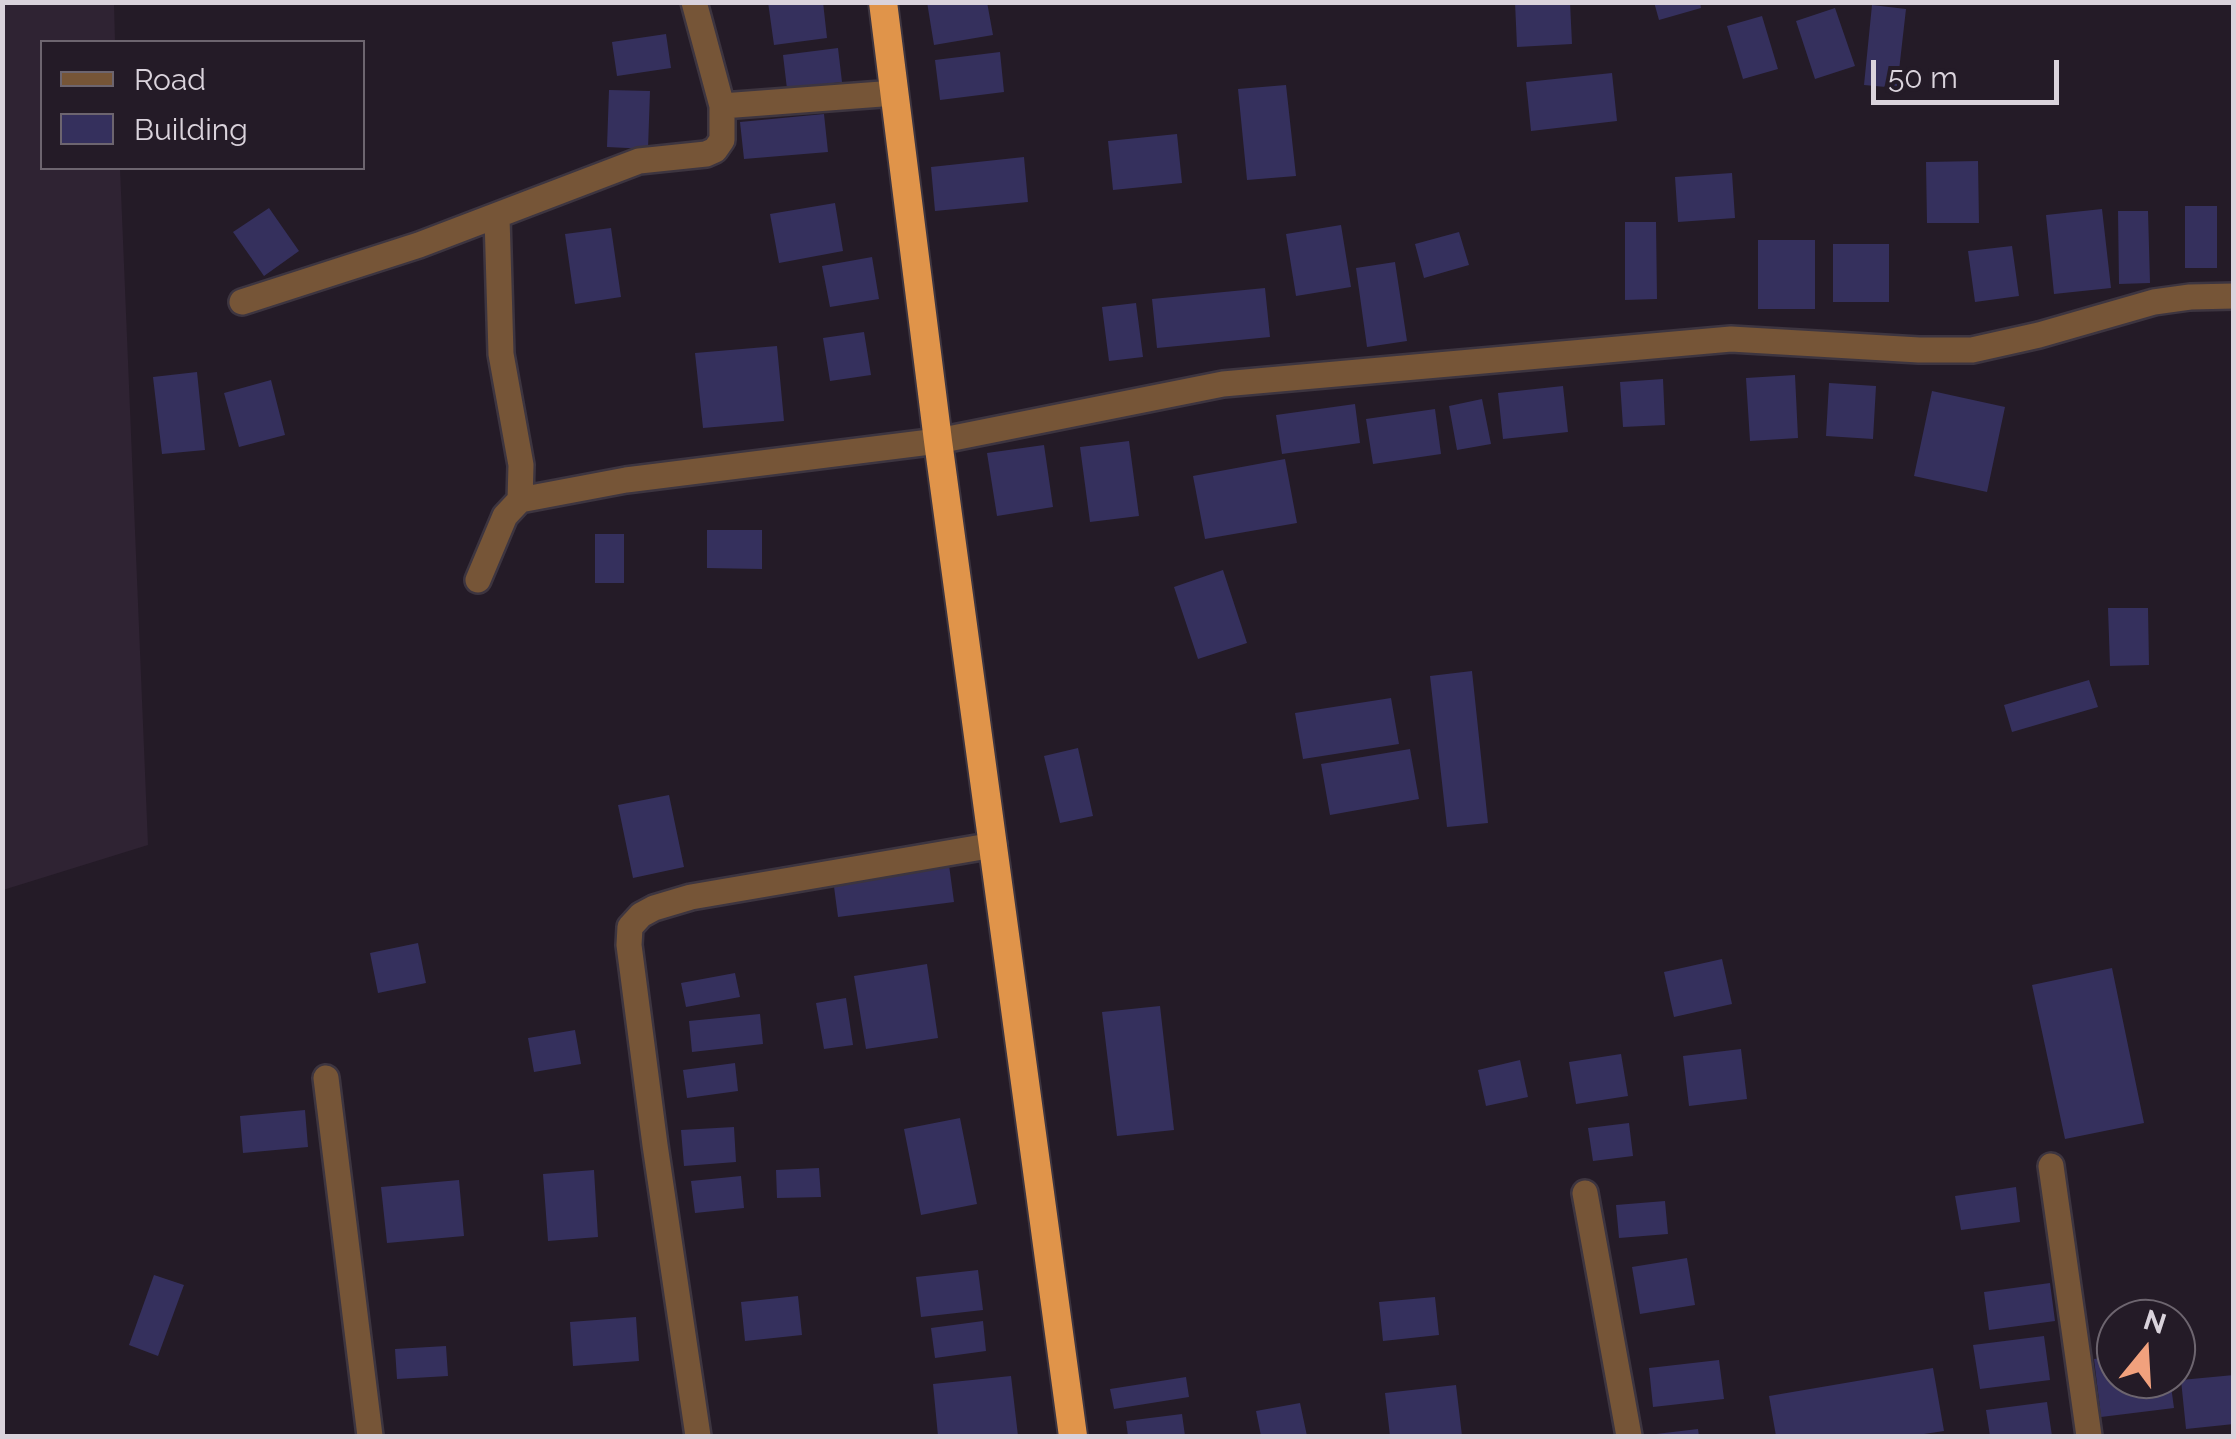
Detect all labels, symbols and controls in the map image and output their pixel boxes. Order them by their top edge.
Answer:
legend [40,40,365,170]
scale bar [1876,40,2064,102]
text: 50 m [1888,60,1958,95]
text: Road [134,62,206,97]
text: Building [134,112,248,147]
north arrow [2096,1299,2196,1399]
text: N [2140,1303,2170,1341]

